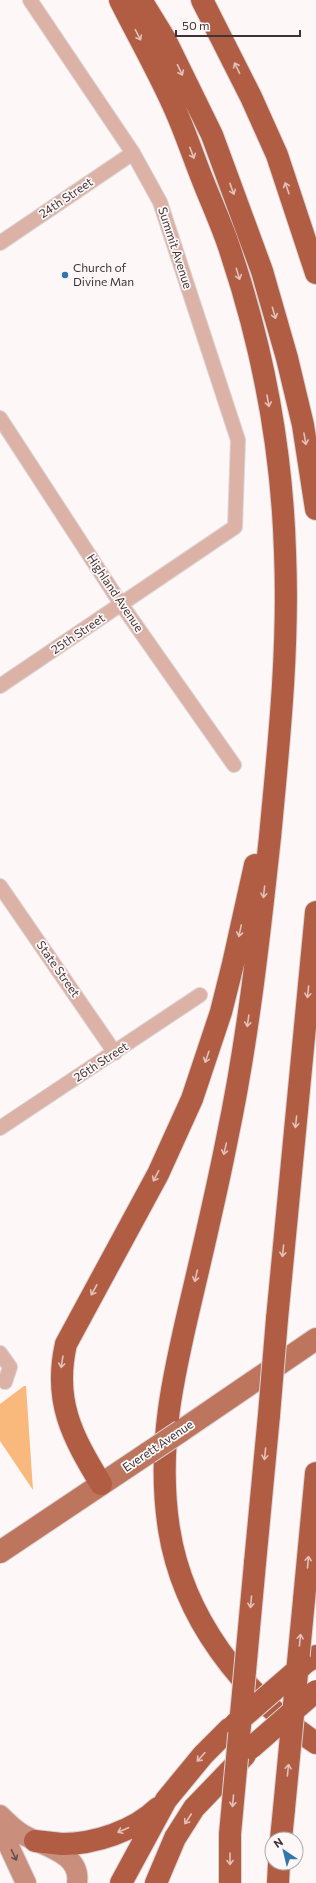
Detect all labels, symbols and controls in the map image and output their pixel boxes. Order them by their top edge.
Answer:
scale bar [176,12,300,38]
text: 50 m [182,18,210,32]
one-way arrow [134,29,142,41]
one-way arrow [233,62,240,74]
one-way arrow [177,64,185,76]
one-way arrow [189,146,196,158]
street label: 24th Street [36,174,95,220]
one-way arrow [283,182,291,194]
one-way arrow [229,183,237,195]
street label: Summit Avenue [156,205,196,290]
place label: Church of Divine Man [73,260,134,288]
one-way arrow [235,268,242,281]
marker: Church of Divine Man [60,270,70,280]
one-way arrow [271,306,278,319]
one-way arrow [265,394,273,407]
one-way arrow [301,432,309,445]
street label: Highland Avenue [85,551,147,634]
street label: 25th Street [48,610,107,656]
one-way arrow [260,885,268,898]
one-way arrow [236,924,244,937]
street label: State Street [34,938,83,999]
one-way arrow [305,985,312,998]
one-way arrow [244,1014,252,1027]
street label: 26th Street [71,1038,130,1084]
one-way arrow [203,1050,210,1063]
one-way arrow [292,1115,299,1128]
one-way arrow [221,1142,229,1155]
one-way arrow [152,1170,160,1182]
one-way arrow [280,1244,287,1257]
one-way arrow [192,1269,200,1282]
one-way arrow [89,1284,97,1296]
one-way arrow [58,1355,66,1368]
street label: Everett Avenue [119,1416,195,1474]
one-way arrow [262,1447,269,1460]
one-way arrow [304,1556,312,1569]
one-way arrow [247,1595,255,1608]
one-way arrow [297,1634,304,1647]
one-way arrow [197,1752,206,1762]
one-way arrow [284,1764,291,1777]
one-way arrow [229,1794,237,1807]
one-way arrow [184,1813,192,1824]
one-way arrow [117,1827,129,1834]
north arrow [264,1831,304,1871]
text: N [271,1835,285,1850]
one-way arrow [11,1848,18,1860]
one-way arrow [226,1852,234,1865]

